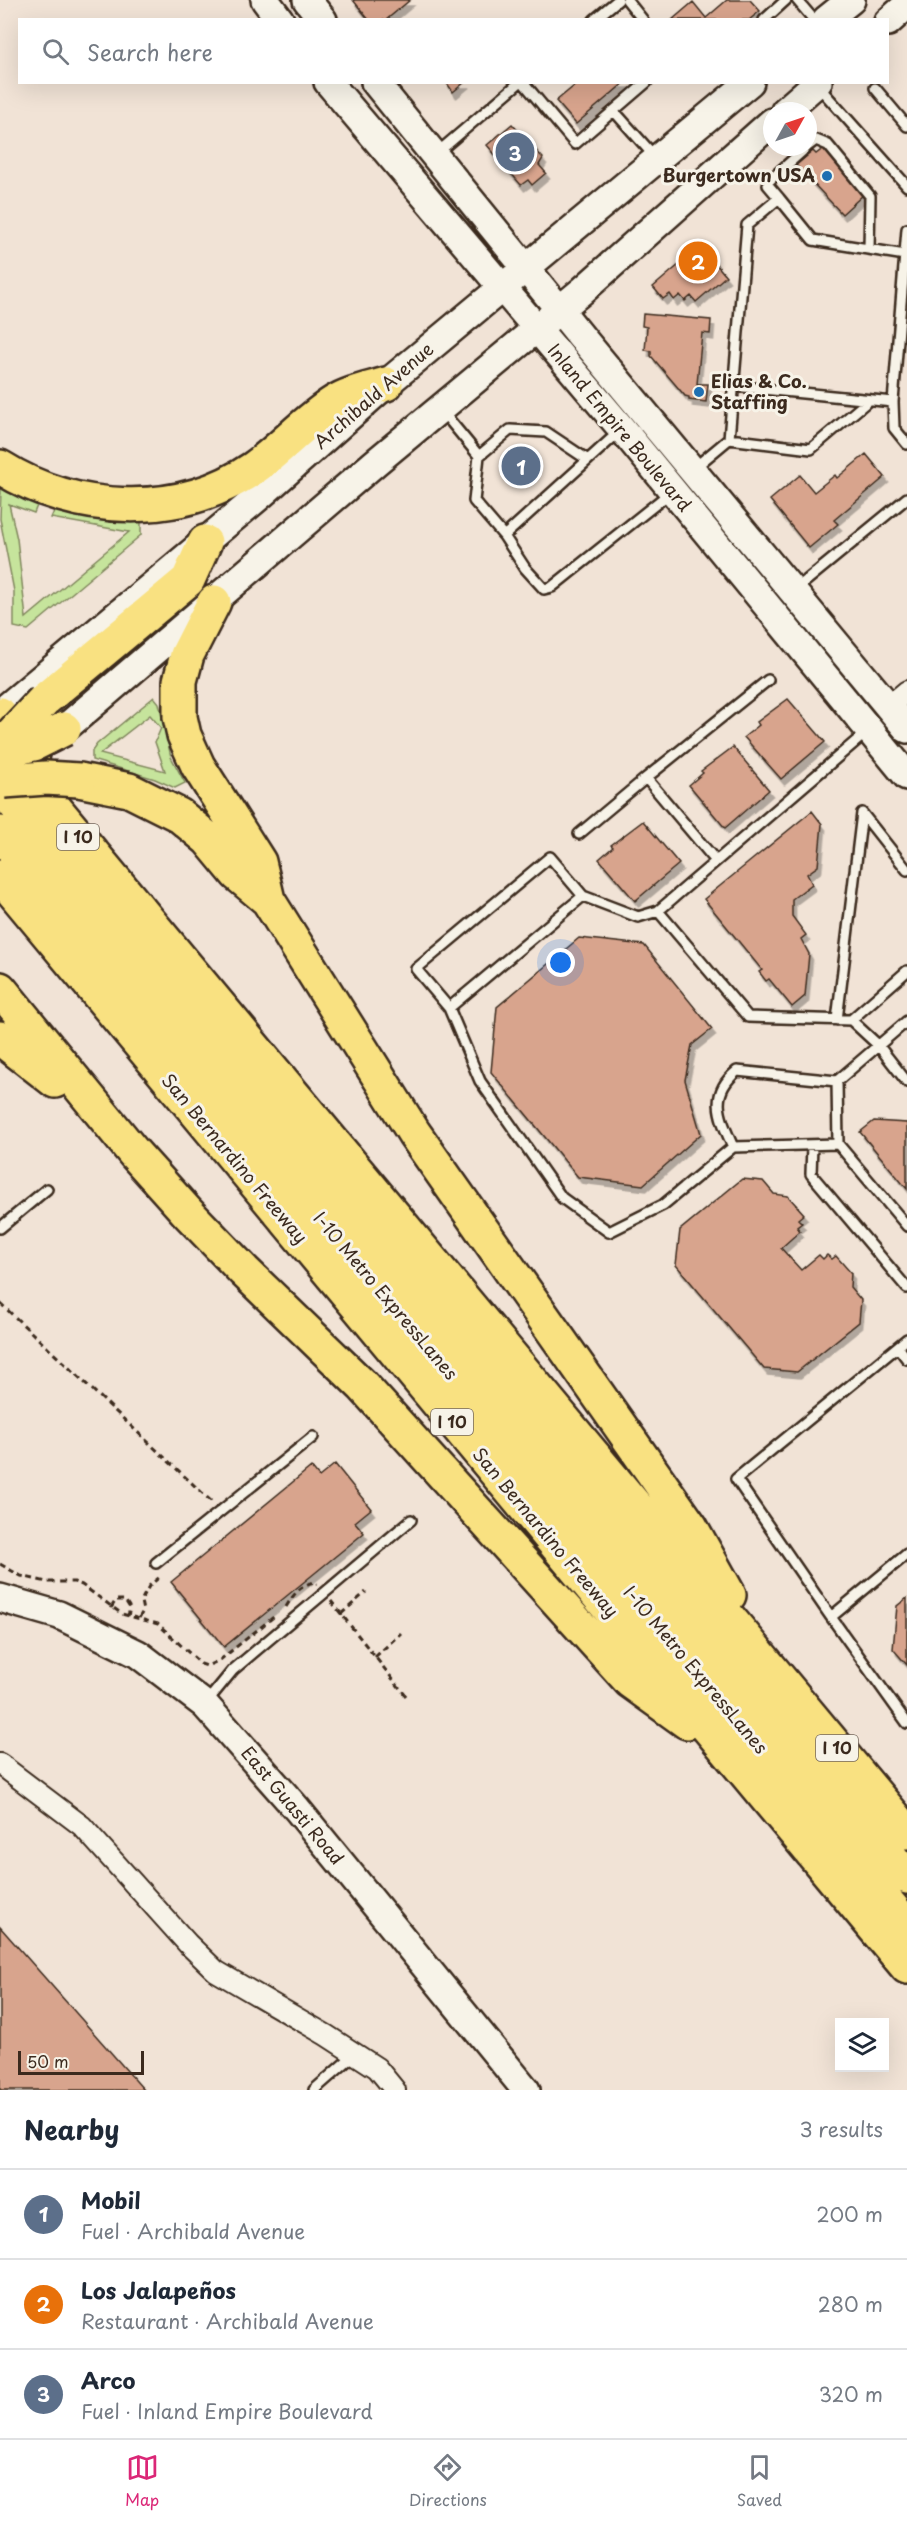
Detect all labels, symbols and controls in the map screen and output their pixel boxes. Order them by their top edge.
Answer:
search box [18,18,889,84]
icon: search [39,35,72,68]
text: Search here [87,35,213,68]
north arrow [763,102,817,156]
pin: 3 [496,130,534,174]
place label: Burgertown USA [663,161,815,188]
marker: Burgertown USA [820,169,834,183]
pin: 2 [678,238,718,284]
street label: Archibald Avenue [307,335,439,455]
street label: Inland Empire Boulevard [542,337,699,517]
place label: Elias & Co. Staffing [711,367,807,415]
marker: Elias & Co. Staffing [692,385,706,399]
pin: 1 [502,444,540,488]
road number: I 10 [57,824,99,850]
your location [546,948,575,977]
street label: San Bernardino Freeway [156,1067,315,1249]
street label: I-10 Metro ExpressLanes [308,1205,465,1385]
road number: I 10 [431,1409,473,1435]
street label: San Bernardino Freeway [467,1441,626,1623]
street label: I-10 Metro ExpressLanes [618,1579,775,1759]
road number: I 10 [816,1735,858,1761]
street label: East Guasti Road [235,1740,351,1870]
map controls [835,2018,889,2072]
button: layers [835,2018,889,2072]
scale bar [18,2048,144,2076]
text: 50 m [27,2049,68,2073]
text: Nearby [24,2110,119,2149]
text: 3 results [800,2114,883,2144]
text: Mobil [81,2183,141,2216]
text: 1 [39,2199,48,2229]
text: 200 m [816,2199,883,2229]
text: Fuel · Archibald Avenue [81,2216,305,2246]
text: Los Jalapeños [81,2273,236,2306]
text: 2 [36,2289,51,2319]
text: 280 m [818,2289,883,2319]
text: Restaurant · Archibald Avenue [81,2306,374,2336]
text: Arco [81,2363,136,2396]
text: 3 [37,2379,50,2409]
text: 320 m [819,2379,883,2409]
text: Fuel · Inland Empire Boulevard [81,2396,373,2426]
tab: Map [125,2451,159,2511]
tab: Directions [409,2451,487,2511]
tab: Saved [737,2451,782,2511]

